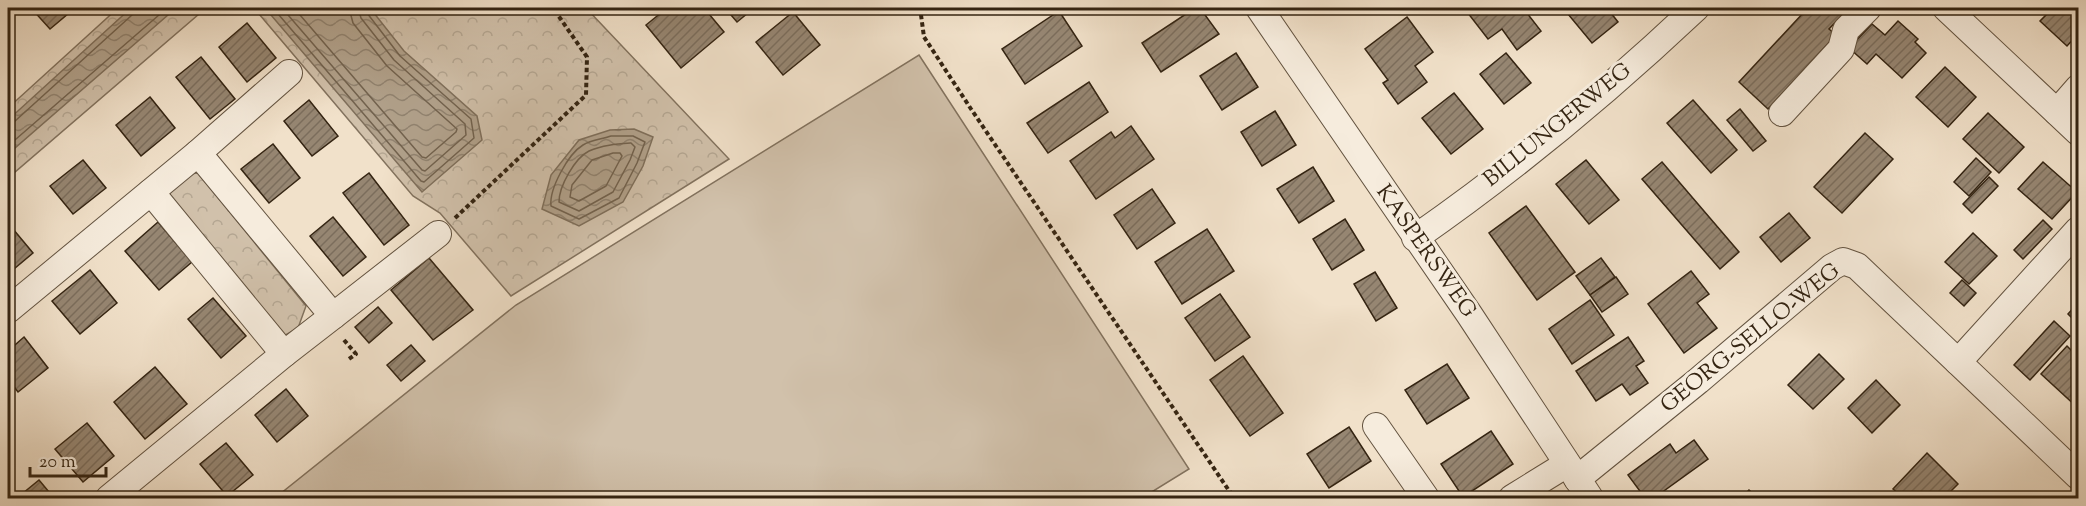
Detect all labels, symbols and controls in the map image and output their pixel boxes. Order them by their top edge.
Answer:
street label: BILLUNGERWEG [1477,56,1639,196]
street label: KASPERSWEG [1367,179,1483,325]
street label: GEORG-SELLO-WEG [1654,256,1848,422]
scale bar [30,440,106,478]
text: 20 m [39,450,76,476]

